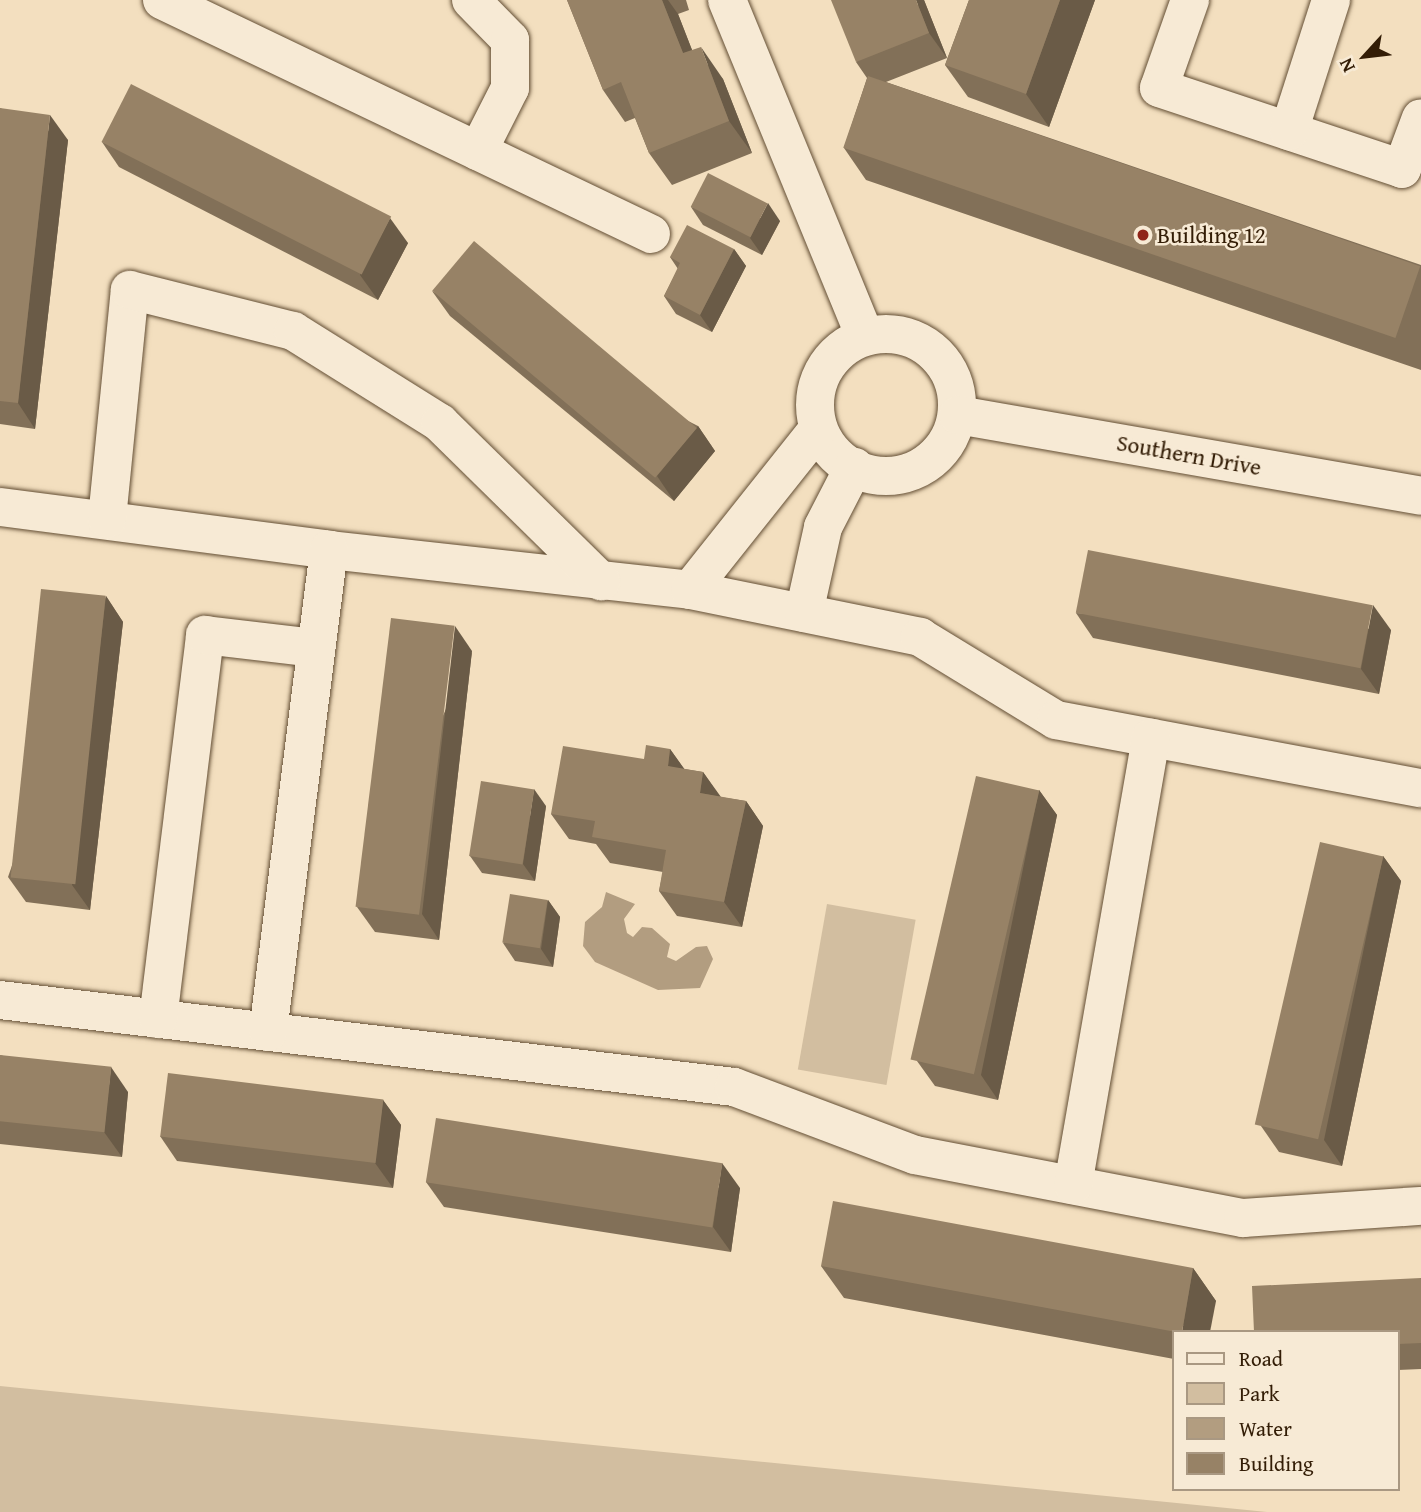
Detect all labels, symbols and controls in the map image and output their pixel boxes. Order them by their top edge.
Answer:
north arrow [1330,21,1400,91]
text: N [1331,54,1362,78]
place label: Building 12 [1157,221,1266,249]
marker: Building 12 [1135,227,1151,243]
street label: Southern Drive [1115,429,1263,481]
legend [1172,1330,1400,1491]
text: Road [1239,1343,1283,1374]
text: Park [1239,1378,1280,1409]
text: Water [1239,1413,1292,1444]
text: Building [1239,1448,1313,1479]

